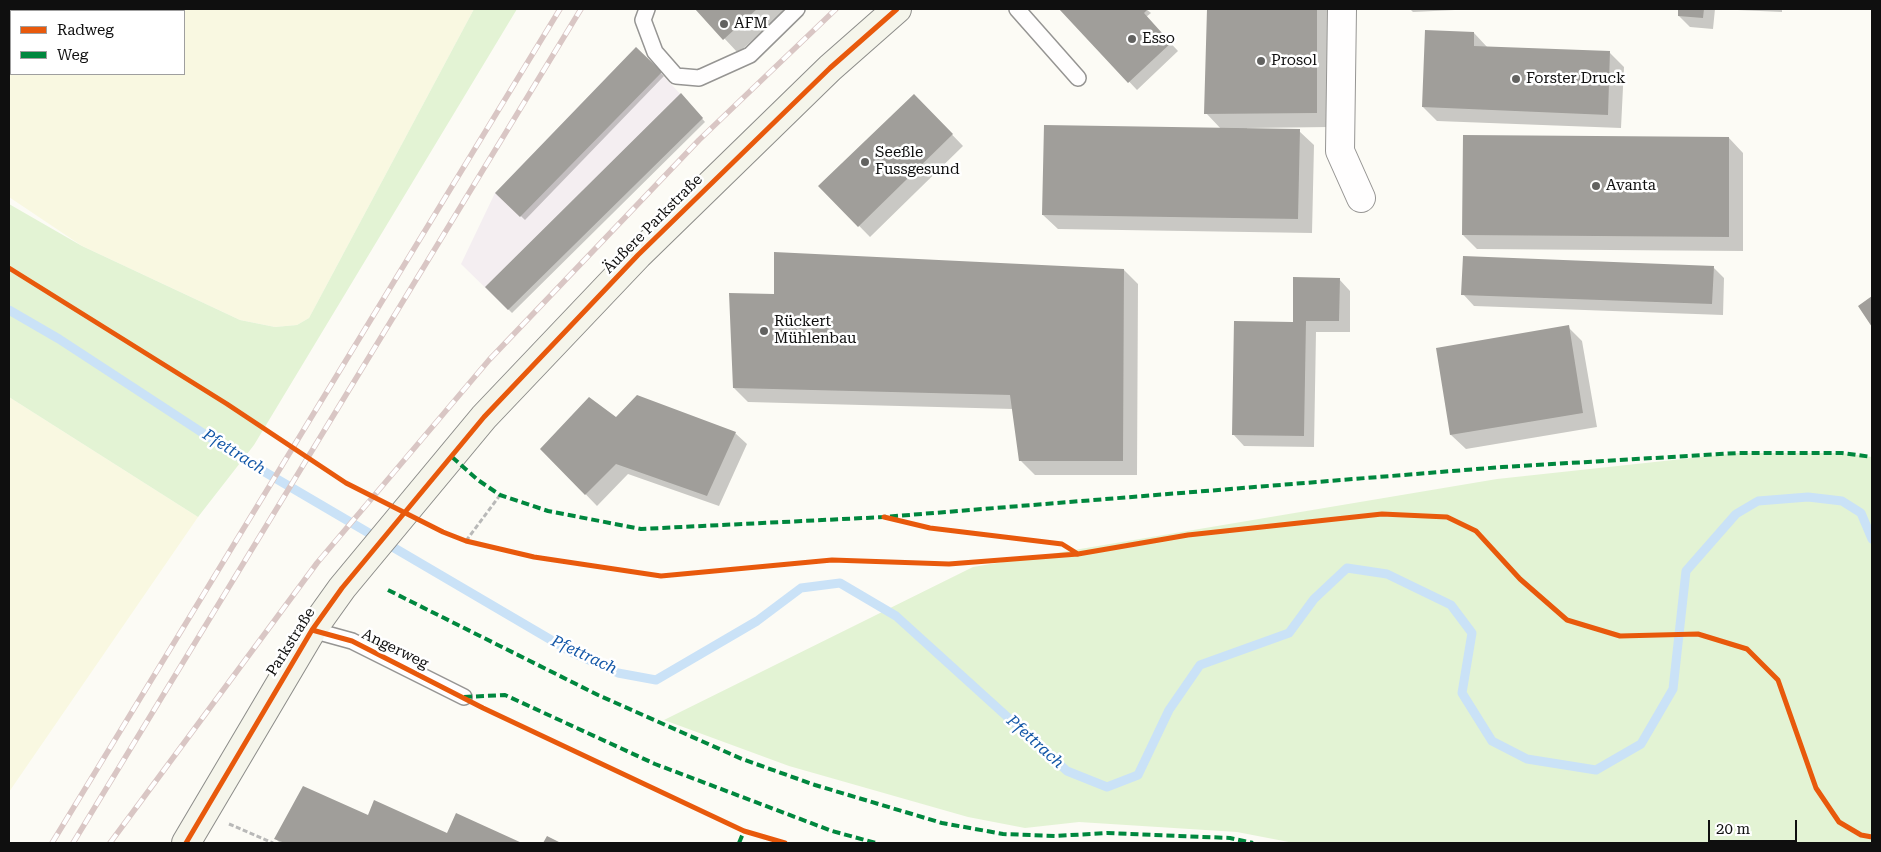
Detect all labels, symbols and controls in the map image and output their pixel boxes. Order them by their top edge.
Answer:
legend [10,10,185,75]
place label: AFM [734,15,768,33]
marker: AFM [718,18,730,30]
text: Radweg [57,21,114,39]
place label: Esso [1142,30,1175,48]
marker: Esso [1126,33,1138,45]
text: Weg [57,46,88,64]
place label: Prosol [1271,52,1317,70]
marker: Prosol [1255,55,1267,67]
place label: Forster Druck [1526,70,1625,88]
marker: Forster Druck [1510,73,1522,85]
place label: Seeßle Fussgesund [875,144,960,179]
marker: Seeßle Fussgesund [859,156,871,168]
street label: Äußere Parkstraße [600,171,706,277]
place label: Avanta [1606,177,1656,195]
marker: Avanta [1590,180,1602,192]
place label: Rückert Mühlenbau [774,313,856,348]
marker: Rückert Mühlenbau [758,325,770,337]
water label: Pfettrach [199,425,269,479]
street label: Parkstraße [263,604,319,680]
street label: Angerweg [359,625,431,673]
water label: Pfettrach [548,631,620,679]
water label: Pfettrach [1002,711,1068,773]
scale bar [1711,810,1800,842]
text: 20 m [1716,820,1750,838]

